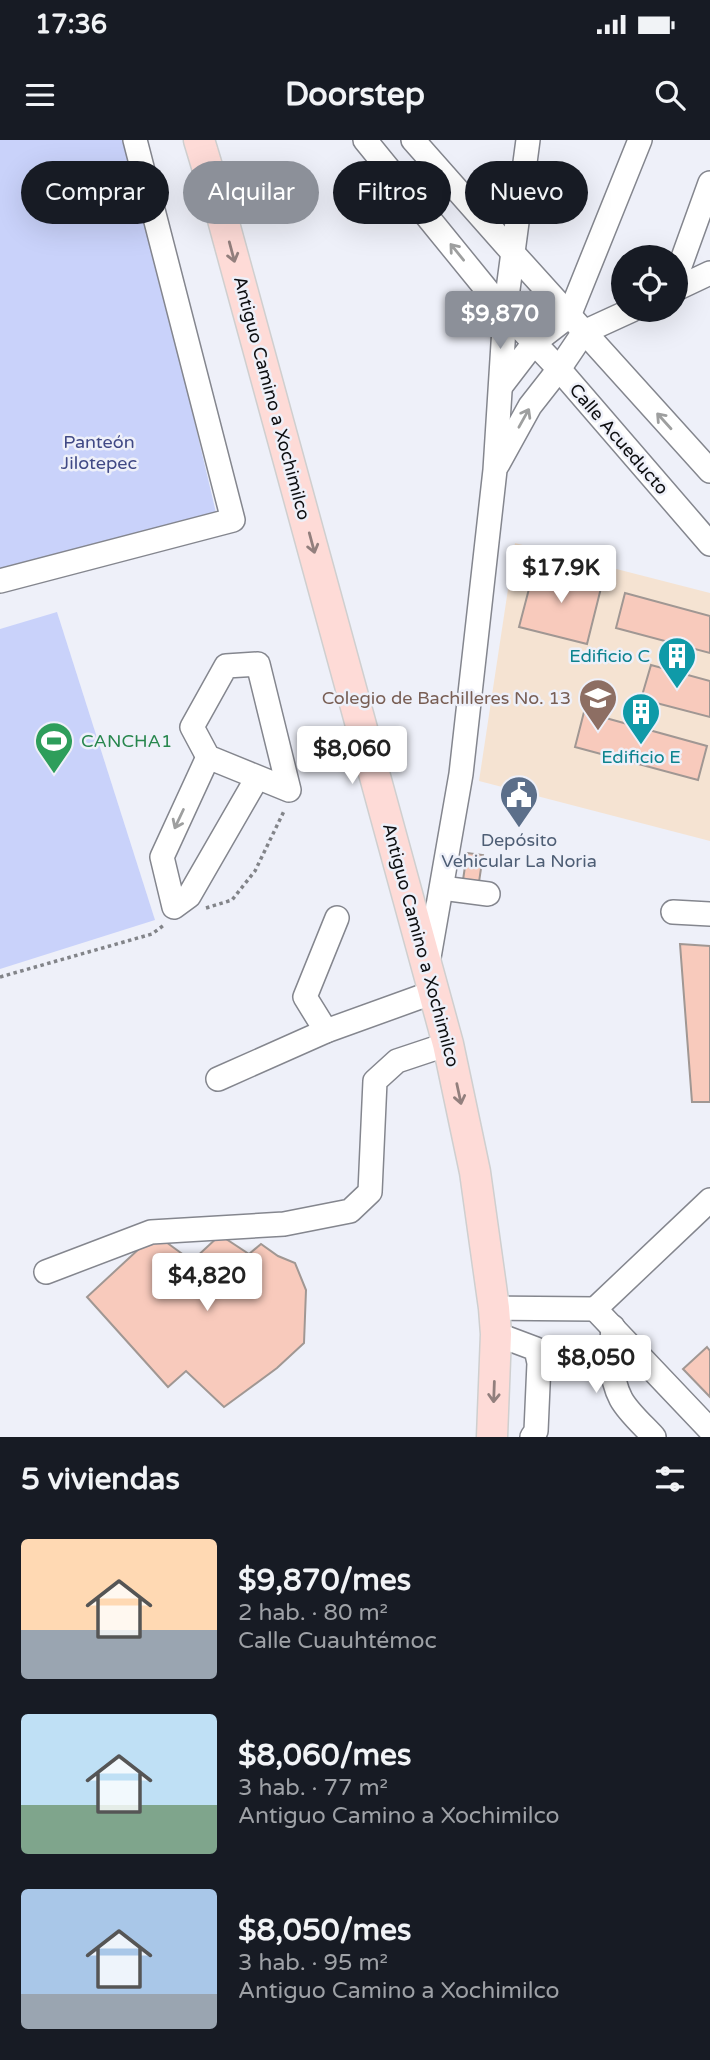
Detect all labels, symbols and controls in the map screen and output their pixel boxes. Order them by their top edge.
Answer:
text: 17:36 [35,9,107,40]
icon: menu [21,76,59,114]
text: Doorstep [285,76,425,114]
icon: search [651,76,689,114]
chip: Comprar [21,161,169,224]
chip: Alquilar [183,161,319,224]
chip: Filtros [333,161,451,224]
chip: Nuevo [465,161,588,224]
one-way arrow [226,241,239,263]
one-way arrow [449,244,465,262]
map controls [611,245,688,322]
button: locate [611,245,688,322]
street label: Antiguo Camino a Xochimilco [229,274,315,522]
pin: $9,870 [443,292,557,351]
text: $9,870 [461,300,539,328]
street label: Calle Acueducto [565,379,673,499]
one-way arrow [518,408,531,429]
one-way arrow [656,412,672,430]
park label: Panteón Jilotepec [61,431,137,474]
one-way arrow [306,531,319,553]
pin: $17.9K [504,546,618,605]
text: $17.9K [522,554,600,582]
building icon: Edificio C [656,635,698,690]
place label: Edificio C [569,645,650,667]
school or university icon: Colegio de Bachilleres No. 13 [577,677,619,732]
place label: Colegio de Bachilleres No. 13 [322,687,571,709]
building icon: Edificio E [620,691,662,746]
sports icon: CANCHA1 [33,720,75,775]
pin: $8,060 [295,726,409,786]
place label: CANCHA1 [81,730,172,752]
text: $8,060 [313,735,391,763]
place label: Edificio E [601,746,681,768]
public building icon: Depósito Vehicular La Noria [498,774,540,829]
one-way arrow [172,808,185,829]
street label: Antiguo Camino a Xochimilco [378,821,464,1069]
place label: Depósito Vehicular La Noria [441,829,597,872]
one-way arrow [452,1082,466,1105]
pin: $4,820 [150,1254,264,1313]
text: $4,820 [168,1262,246,1290]
pin: $8,050 [539,1336,653,1395]
text: $8,050 [557,1344,635,1372]
one-way arrow [487,1380,501,1403]
icon: filters [651,1460,689,1498]
text: 5 viviendas [21,1461,180,1498]
text: $9,870/mes [238,1562,411,1599]
icon: home [77,1567,161,1651]
text: 2 hab. · 80 m² [238,1599,388,1627]
text: Calle Cuauhtémoc [238,1627,437,1655]
text: $8,060/mes [238,1737,411,1774]
icon: home [77,1742,161,1826]
text: 3 hab. · 77 m² [238,1774,388,1802]
text: Antiguo Camino a Xochimilco [238,1802,560,1830]
text: $8,050/mes [238,1912,411,1949]
icon: home [77,1917,161,2001]
text: 3 hab. · 95 m² [238,1949,388,1977]
text: Antiguo Camino a Xochimilco [238,1977,560,2005]

